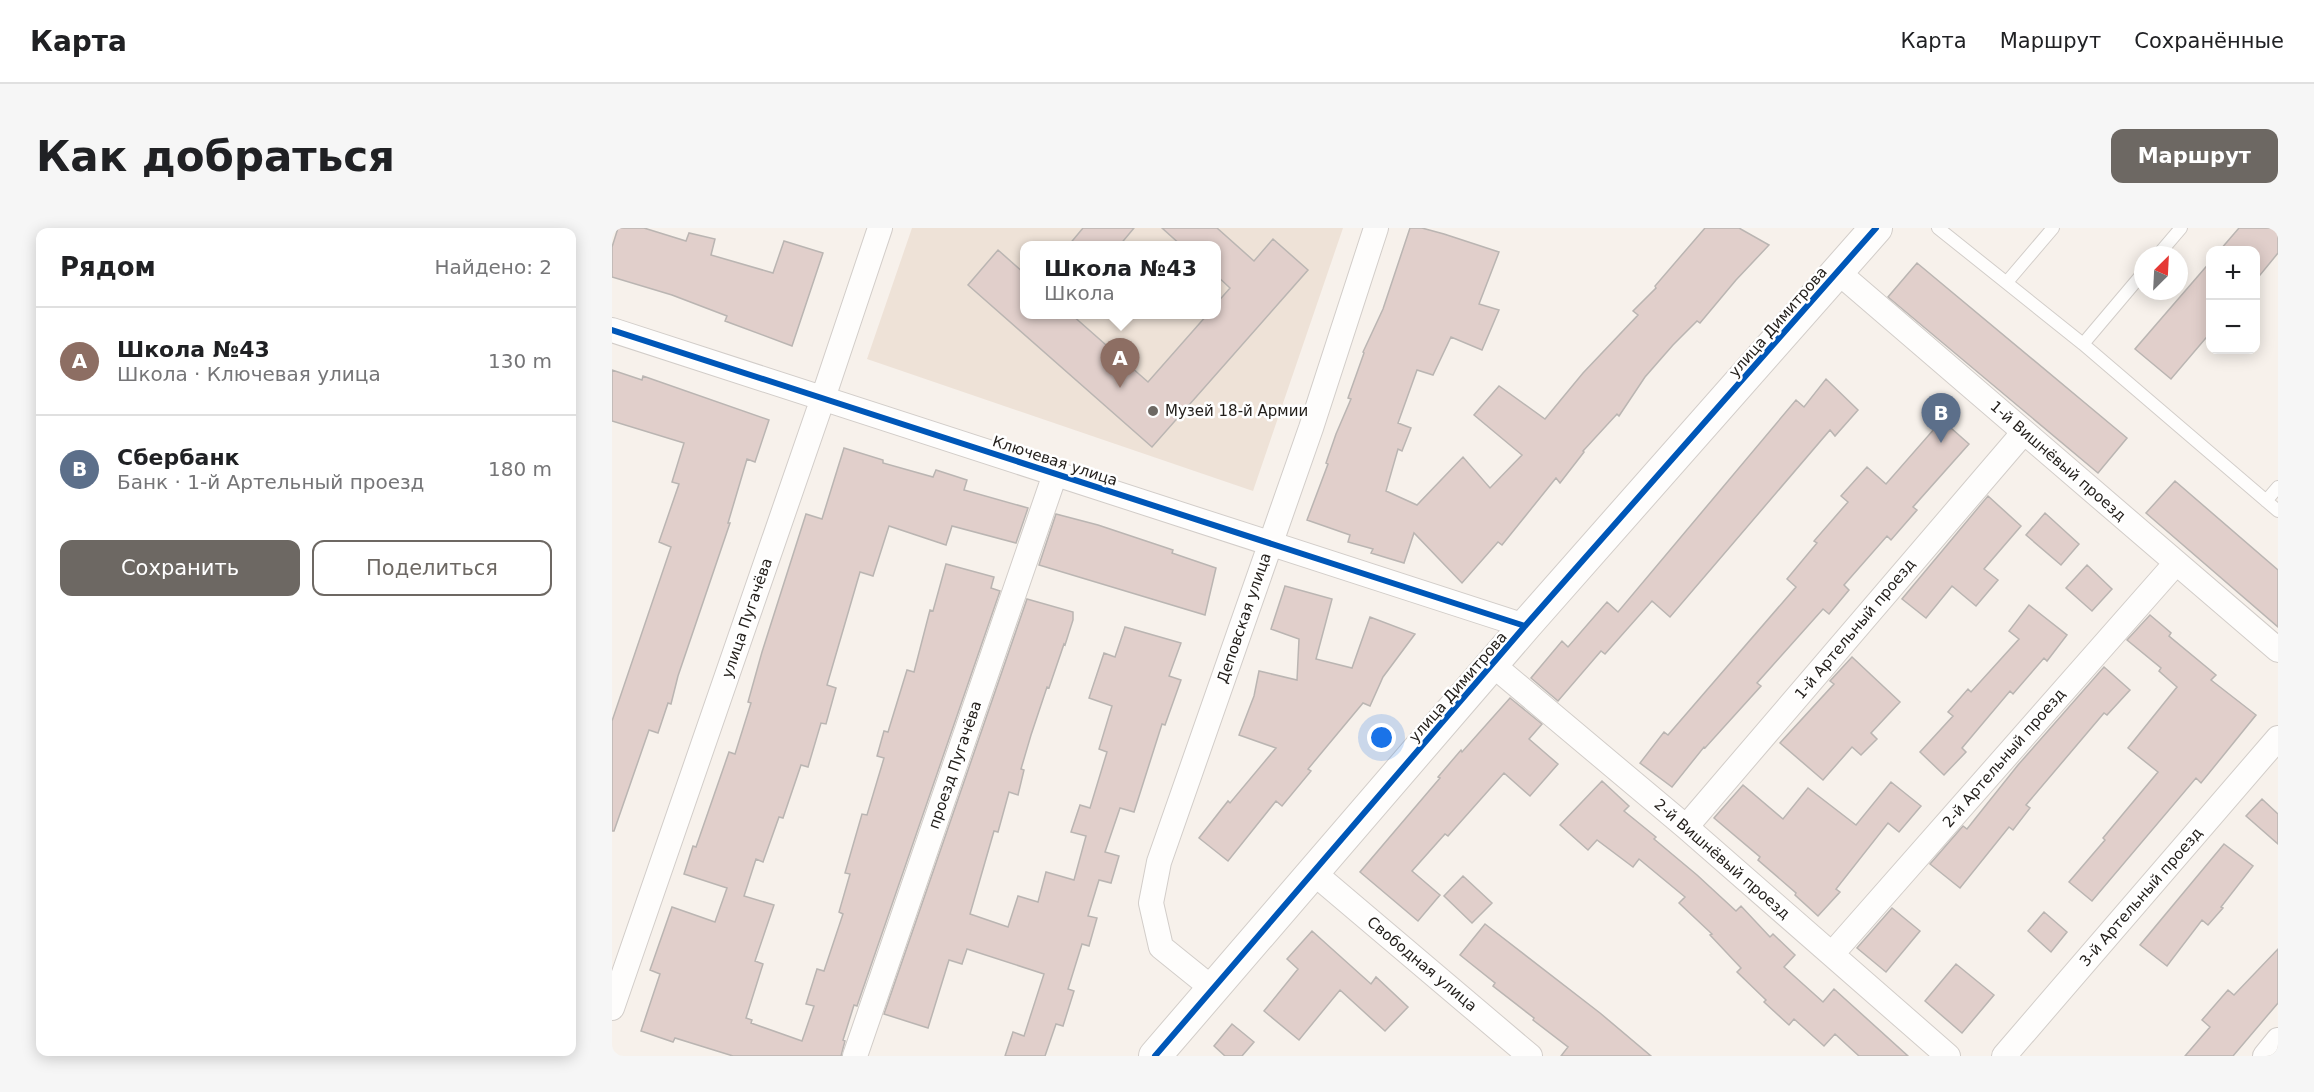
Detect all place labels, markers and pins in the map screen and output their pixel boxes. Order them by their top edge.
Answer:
pin: A [1100,338,1140,388]
pin: B [1922,394,1960,443]
place label: Музей 18-й Армии [1165,402,1308,420]
marker: Музей 18-й Армии [1146,404,1160,418]

